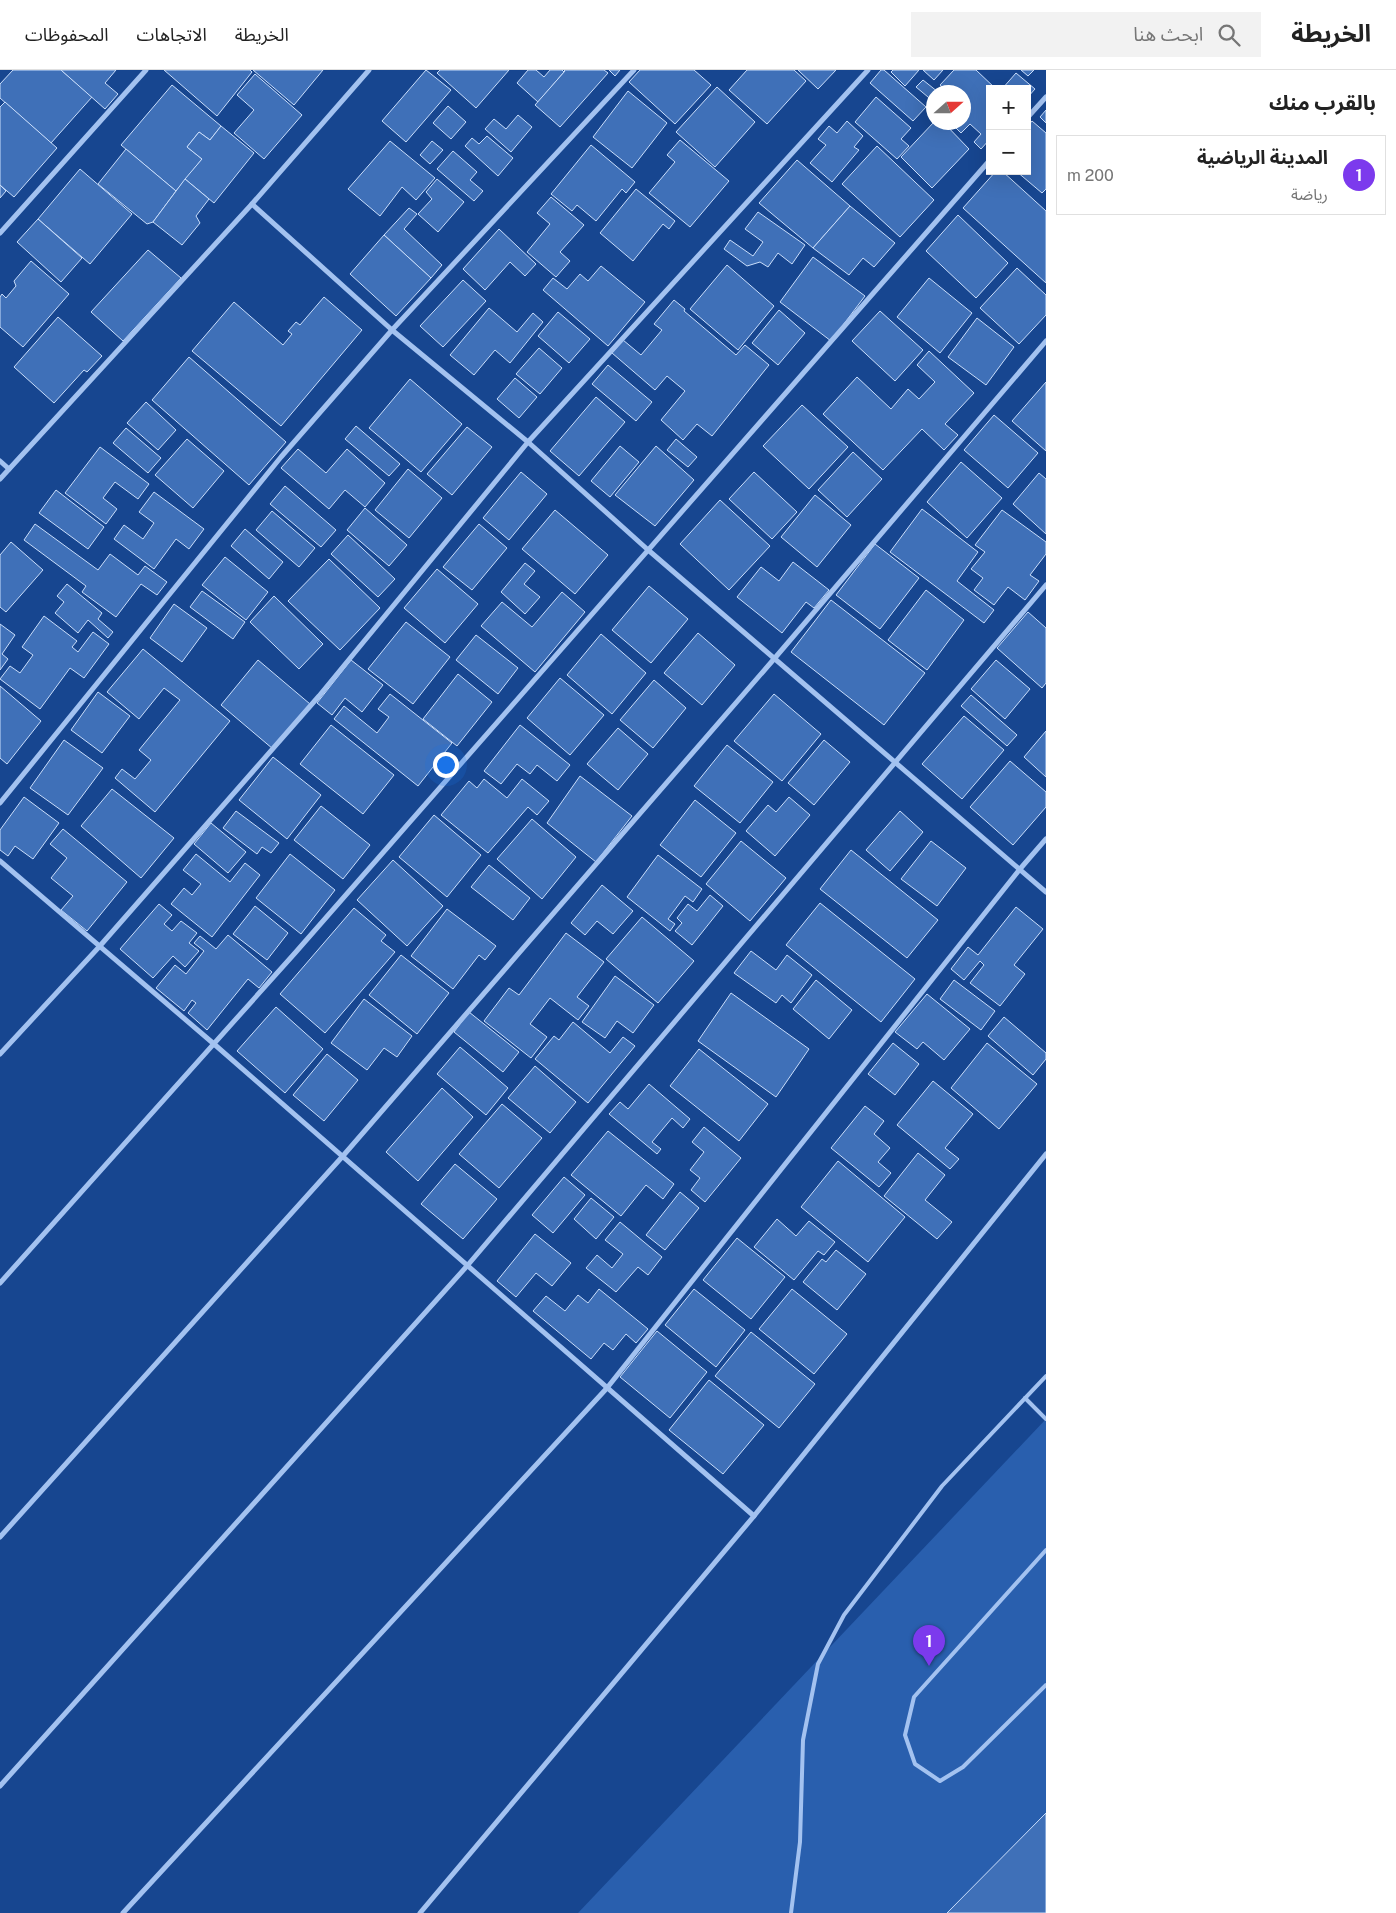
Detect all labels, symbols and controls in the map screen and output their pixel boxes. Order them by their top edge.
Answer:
search box [911,12,1261,57]
text: الخريطة [1291,19,1371,47]
icon: search [1215,21,1243,49]
text: ابحث هنا [1133,23,1203,45]
text: المحفوظات [25,24,109,45]
text: الاتجاهات [137,24,207,45]
text: الخريطة [235,24,289,45]
north arrow [926,85,971,130]
map controls [986,85,1031,175]
button: + [986,85,1031,130]
text: بالقرب منك [1269,90,1376,115]
button: − [986,130,1031,175]
text: المدينة الرياضية [1197,146,1328,168]
text: 200 m [1067,166,1114,185]
text: 1 [1356,166,1362,185]
text: رياضة [1291,185,1328,204]
your location [433,752,459,778]
pin: 1 [913,1625,945,1666]

